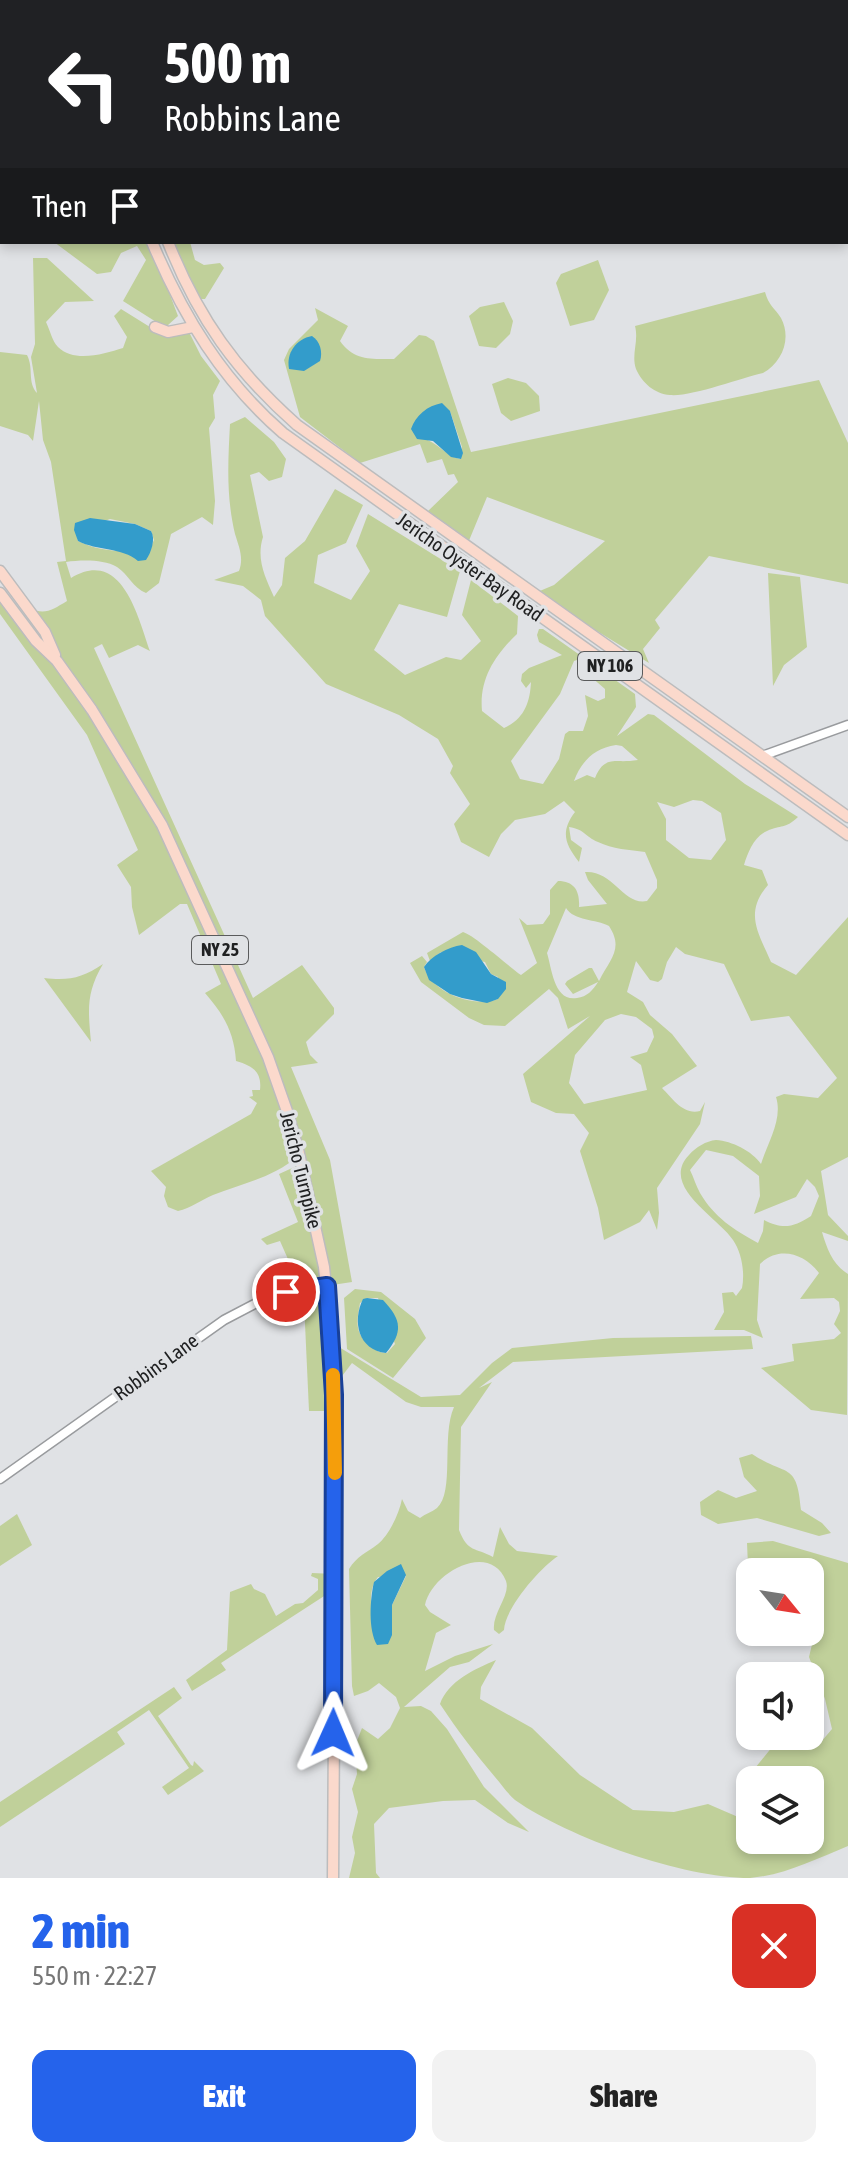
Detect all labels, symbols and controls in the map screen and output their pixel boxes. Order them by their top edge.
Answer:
text: 500 m [164,31,291,95]
icon: left [32,32,136,136]
text: Robbins Lane [164,97,341,139]
icon: arrive [103,184,147,228]
text: Then [32,189,87,223]
street label: Jericho Oyster Bay Road [393,507,548,626]
road number: NY 106 [578,652,642,680]
road number: NY 25 [192,936,248,964]
street label: Jericho Turnpike [276,1109,327,1231]
pin [252,1258,320,1326]
icon: arrive [264,1270,308,1314]
street label: Robbins Lane [109,1328,202,1405]
north arrow [736,1558,824,1646]
map controls [736,1558,824,1854]
button: sound [736,1662,824,1750]
position arrow [291,1691,375,1775]
button: layers [736,1766,824,1854]
text: 2 min [32,1903,130,1958]
button: close [732,1904,816,1988]
text: 550 m · 22:27 [32,1961,157,1991]
button: Exit [32,2050,416,2142]
button: Share [432,2050,816,2142]

